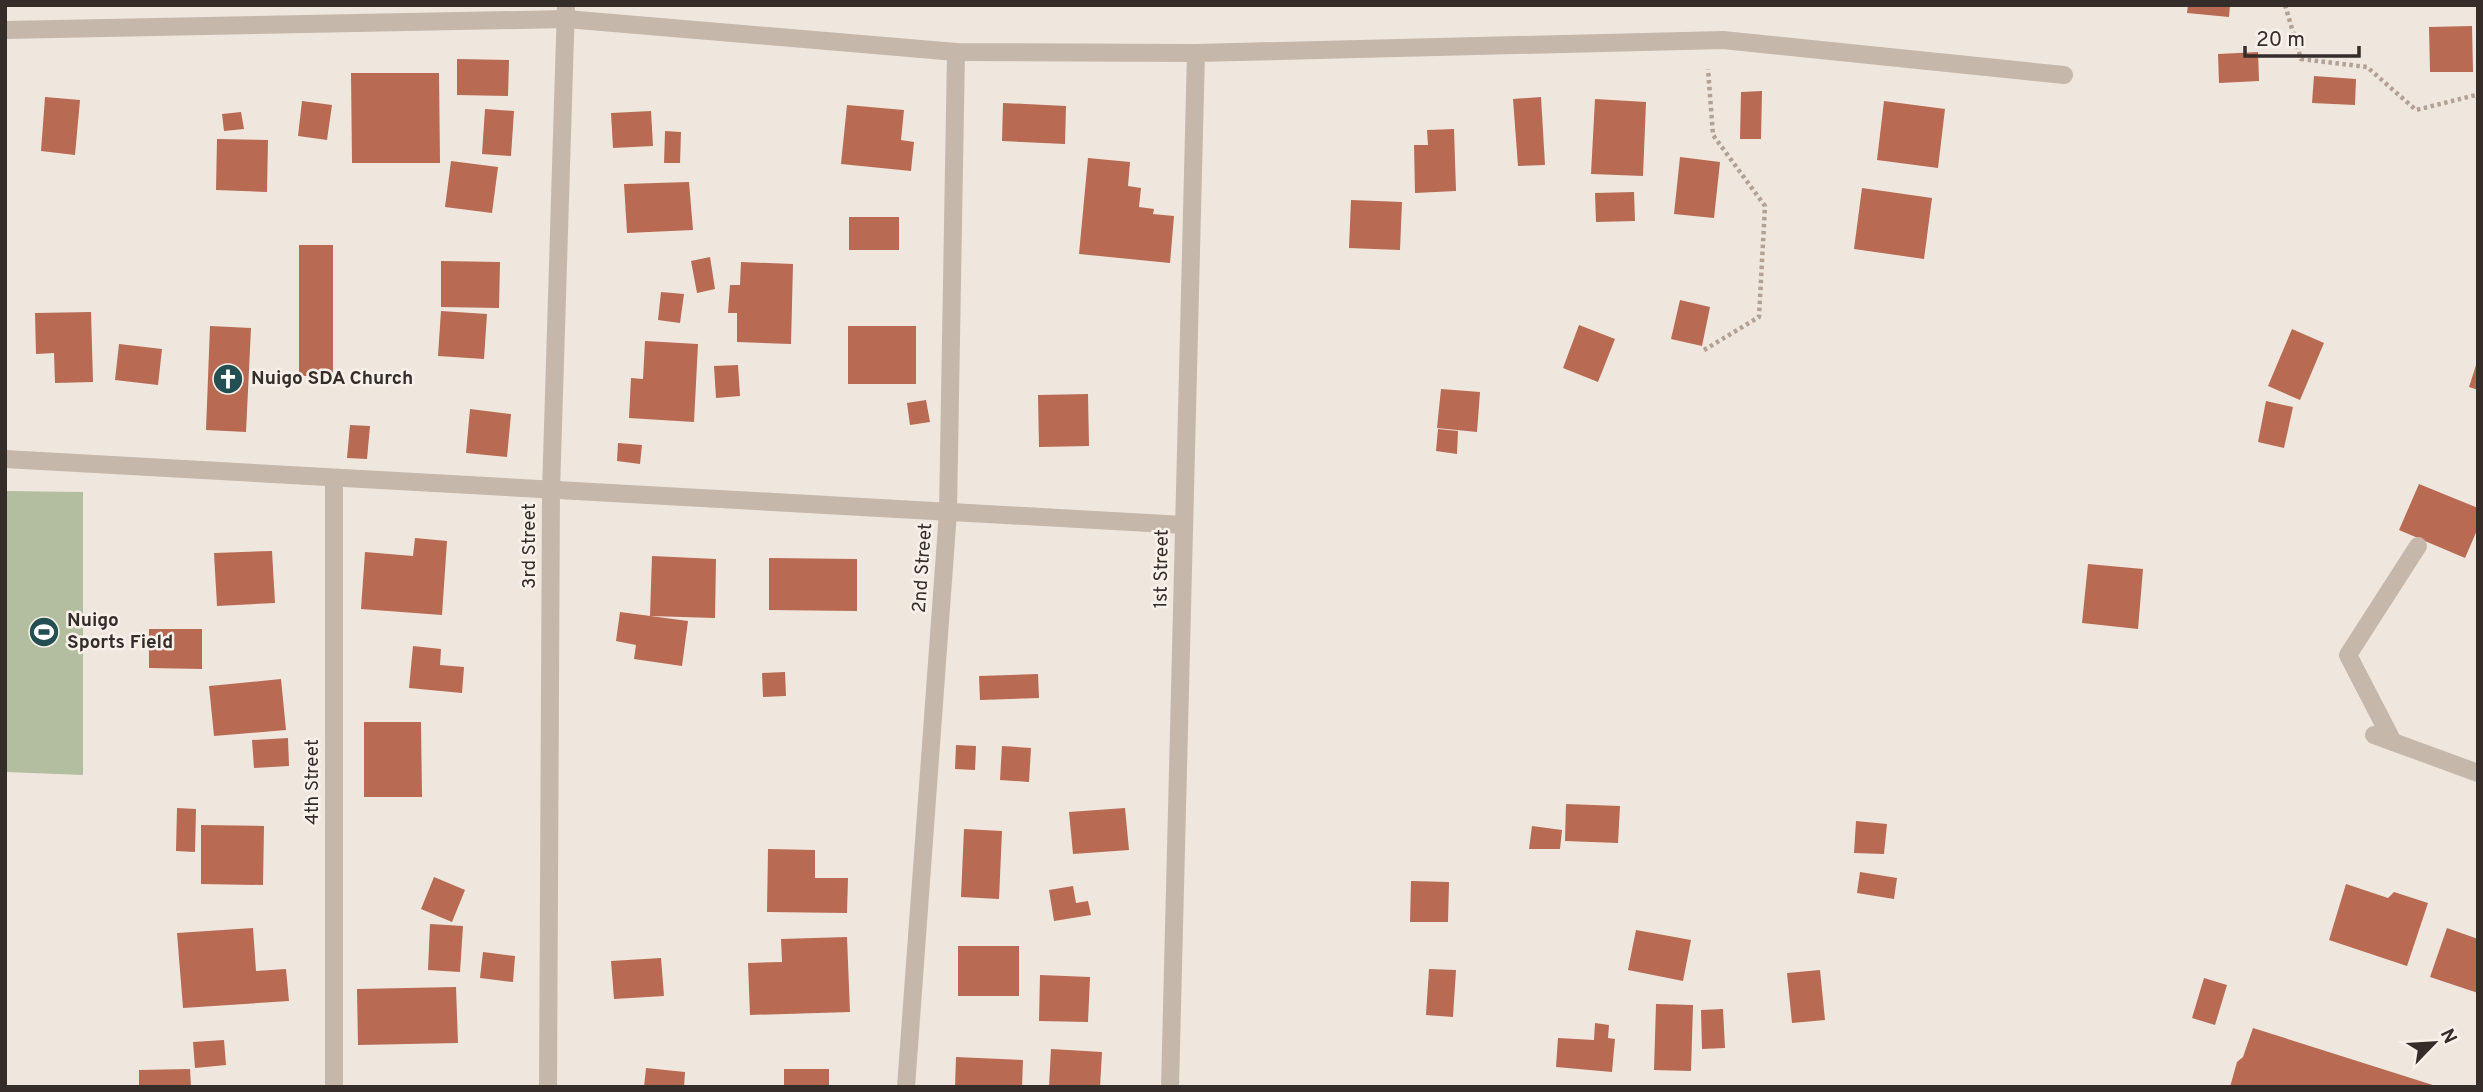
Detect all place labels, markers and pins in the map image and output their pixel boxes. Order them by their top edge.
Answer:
church icon: Nuigo SDA Church [211,362,245,396]
place label: Nuigo SDA Church [251,367,413,391]
place label: Nuigo Sports Field [67,609,173,655]
sports icon: Nuigo Sports Field [27,615,61,649]

